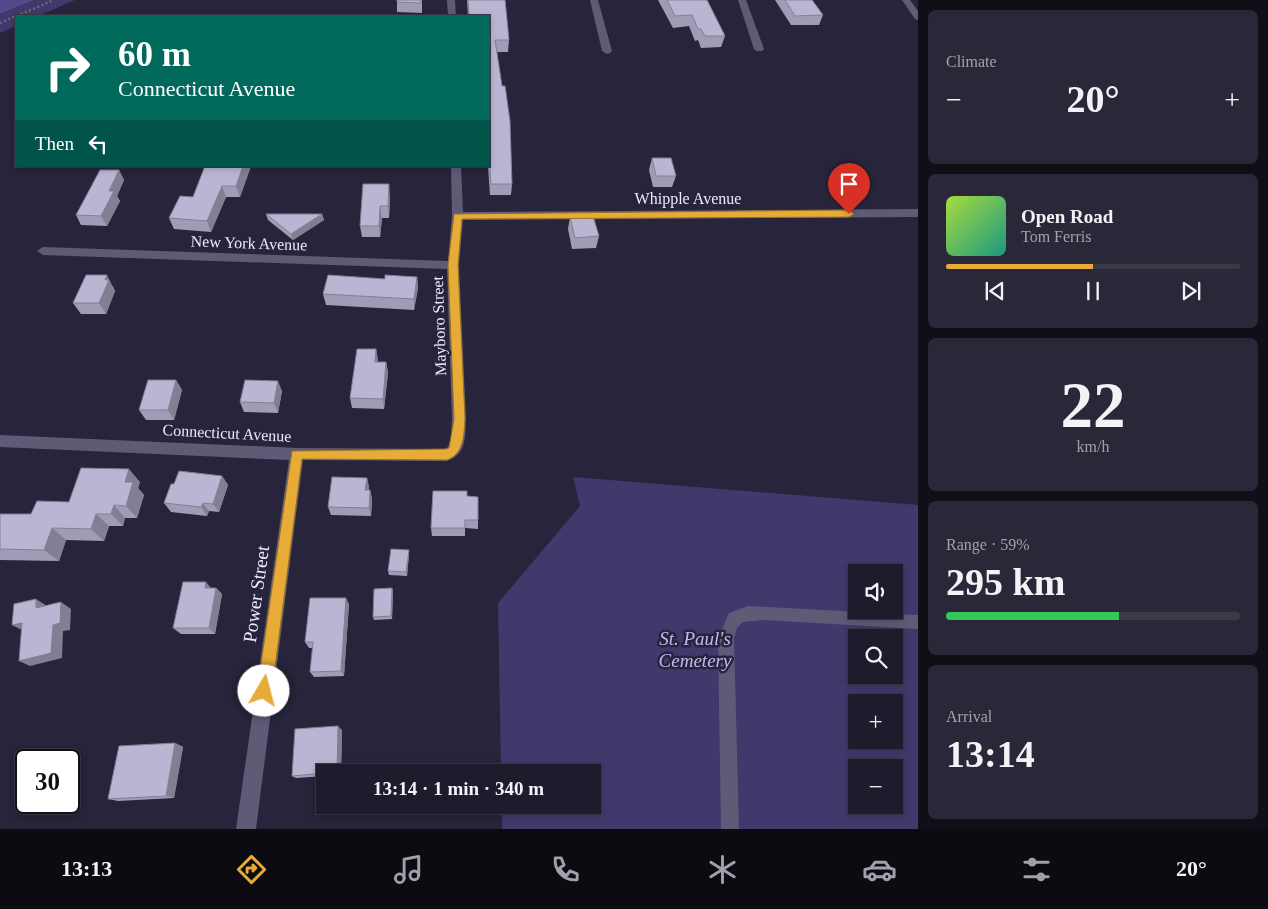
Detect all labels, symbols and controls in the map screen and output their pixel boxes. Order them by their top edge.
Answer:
icon: right [35,35,100,100]
text: 60 m [118,35,191,74]
text: Climate [946,53,997,70]
text: Connecticut Avenue [118,76,295,101]
text: 20° [1066,78,1120,120]
text: − [946,84,962,115]
text: + [1224,84,1240,115]
icon: left [84,130,112,158]
text: Then [35,133,74,154]
pin [828,163,870,214]
icon: arrive [835,170,863,198]
street label: Whipple Avenue [635,190,741,208]
text: Open Road [1021,206,1113,227]
text: Tom Ferris [1021,228,1091,245]
street label: New York Avenue [190,232,308,254]
street label: Mayboro Street [429,275,450,376]
icon: previous [981,277,1009,305]
icon: pause [1079,277,1107,305]
icon: next [1177,277,1205,305]
text: 22 [1061,369,1126,441]
street label: Connecticut Avenue [162,421,292,445]
text: km/h [1077,438,1109,455]
text: Range · 59% [946,536,1030,553]
street label: Power Street [239,543,273,644]
text: 295 km [946,561,1065,603]
map controls [848,564,903,814]
button: sound [848,564,903,619]
park label: St. Paul's Cemetery [659,628,732,671]
button: search [848,629,903,684]
position arrow [237,664,289,716]
button: + [848,694,903,749]
text: Arrival [946,708,992,725]
text: 13:14 [946,733,1035,775]
speed limit sign: 30 [15,749,80,814]
button: − [848,759,903,814]
text: 13:14 · 1 min · 340 m [373,778,544,799]
icon: directions [234,852,269,887]
icon: music [391,852,426,887]
icon: phone [548,852,583,887]
icon: climate [705,852,740,887]
icon: car [862,852,897,887]
icon: filters [1019,852,1054,887]
text: 13:13 [61,856,112,881]
text: 20° [1176,856,1207,881]

